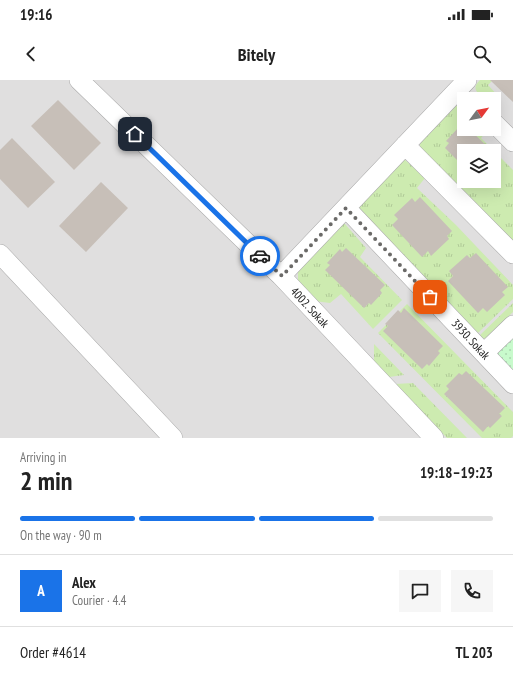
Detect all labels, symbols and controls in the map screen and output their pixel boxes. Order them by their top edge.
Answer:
text: 19:16 [20,5,52,24]
icon: back [20,43,42,65]
text: Bitely [238,43,275,66]
icon: search [471,43,493,65]
north arrow [457,92,501,136]
map controls [457,92,501,188]
pin [118,117,152,151]
icon: home [124,123,146,145]
button: layers [457,144,501,188]
courier [240,236,280,276]
icon: car [249,245,271,267]
pin [413,280,447,314]
street label: 4002. Sokak [287,284,333,331]
icon: bag [419,286,441,308]
street label: 3930. Sokak [448,316,494,363]
text: Arriving in [20,449,67,466]
text: 19:18–19:23 [420,463,493,482]
text: 2 min [20,464,73,497]
text: On the way · 90 m [20,527,102,544]
button: chat [399,570,441,612]
button: phone [451,570,493,612]
text: Alex [72,573,96,592]
text: A [37,581,45,600]
text: Courier · 4.4 [72,592,126,609]
text: Order #4614 [20,643,86,662]
text: TL 203 [456,643,493,662]

